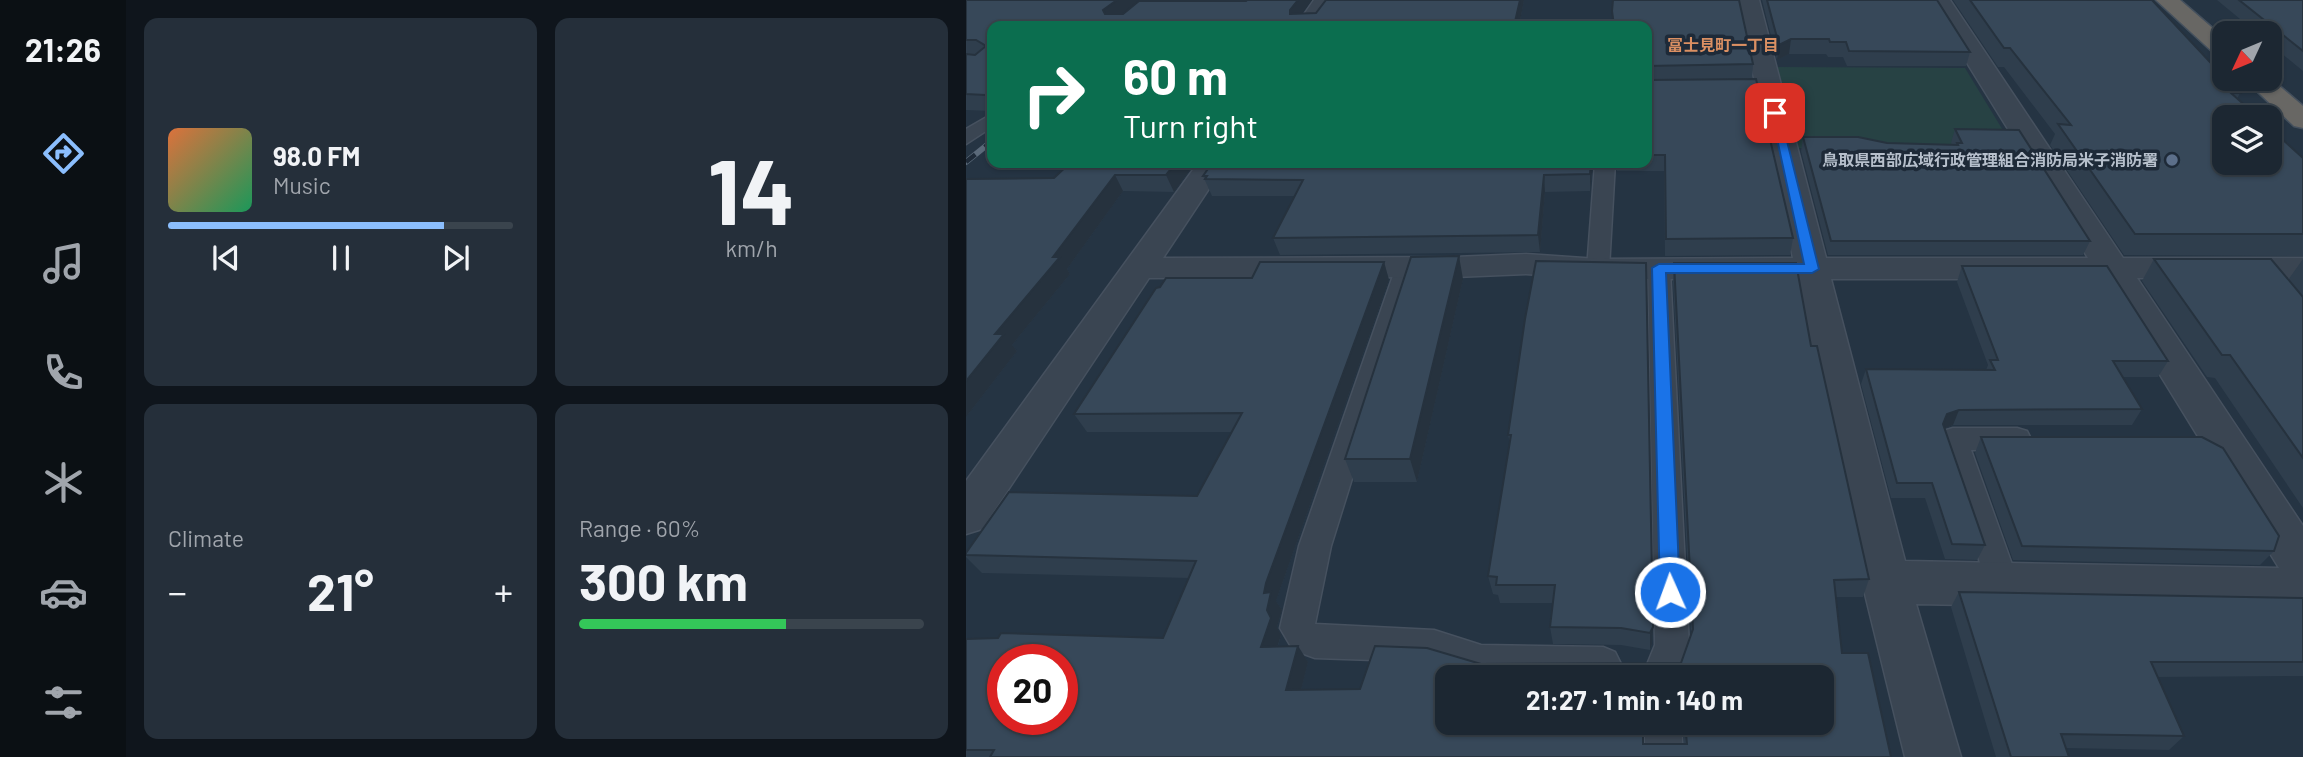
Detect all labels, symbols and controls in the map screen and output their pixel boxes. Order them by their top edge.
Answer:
north arrow [2212,21,2282,91]
map controls [2212,21,2282,175]
text: 21:26 [25,30,101,68]
district label: 冨士見町一丁目 [1667,35,1779,54]
text: 60 m [1123,46,1228,105]
icon: right [1008,49,1099,140]
pin [1745,83,1805,143]
icon: arrive [1756,94,1794,132]
button: layers [2212,105,2282,175]
text: Turn right [1123,106,1258,144]
icon: directions [39,129,88,178]
text: 14 [708,134,795,243]
text: 98.0 FM [273,140,360,171]
place label: 鳥取県西部広域行政管理組合消防局米子消防署 [1822,150,2158,169]
marker: 鳥取県西部広域行政管理組合消防局米子消防署 [2164,152,2180,168]
text: Music [273,171,331,199]
text: km/h [725,234,778,262]
icon: music [39,239,88,288]
icon: previous [207,239,245,277]
icon: pause [322,239,360,277]
icon: next [437,239,475,277]
icon: phone [39,348,88,397]
icon: climate [39,458,88,507]
text: Range · 60% [579,514,700,542]
text: Climate [168,524,244,552]
text: 300 km [579,549,748,611]
position arrow [1633,555,1707,629]
text: 21° [307,559,374,621]
icon: car [39,568,88,617]
text: − [168,568,187,614]
text: + [494,568,513,614]
speed limit sign: 20 [987,644,1078,735]
icon: filters [39,678,88,727]
text: 21:27 · 1 min · 140 m [1526,684,1743,715]

